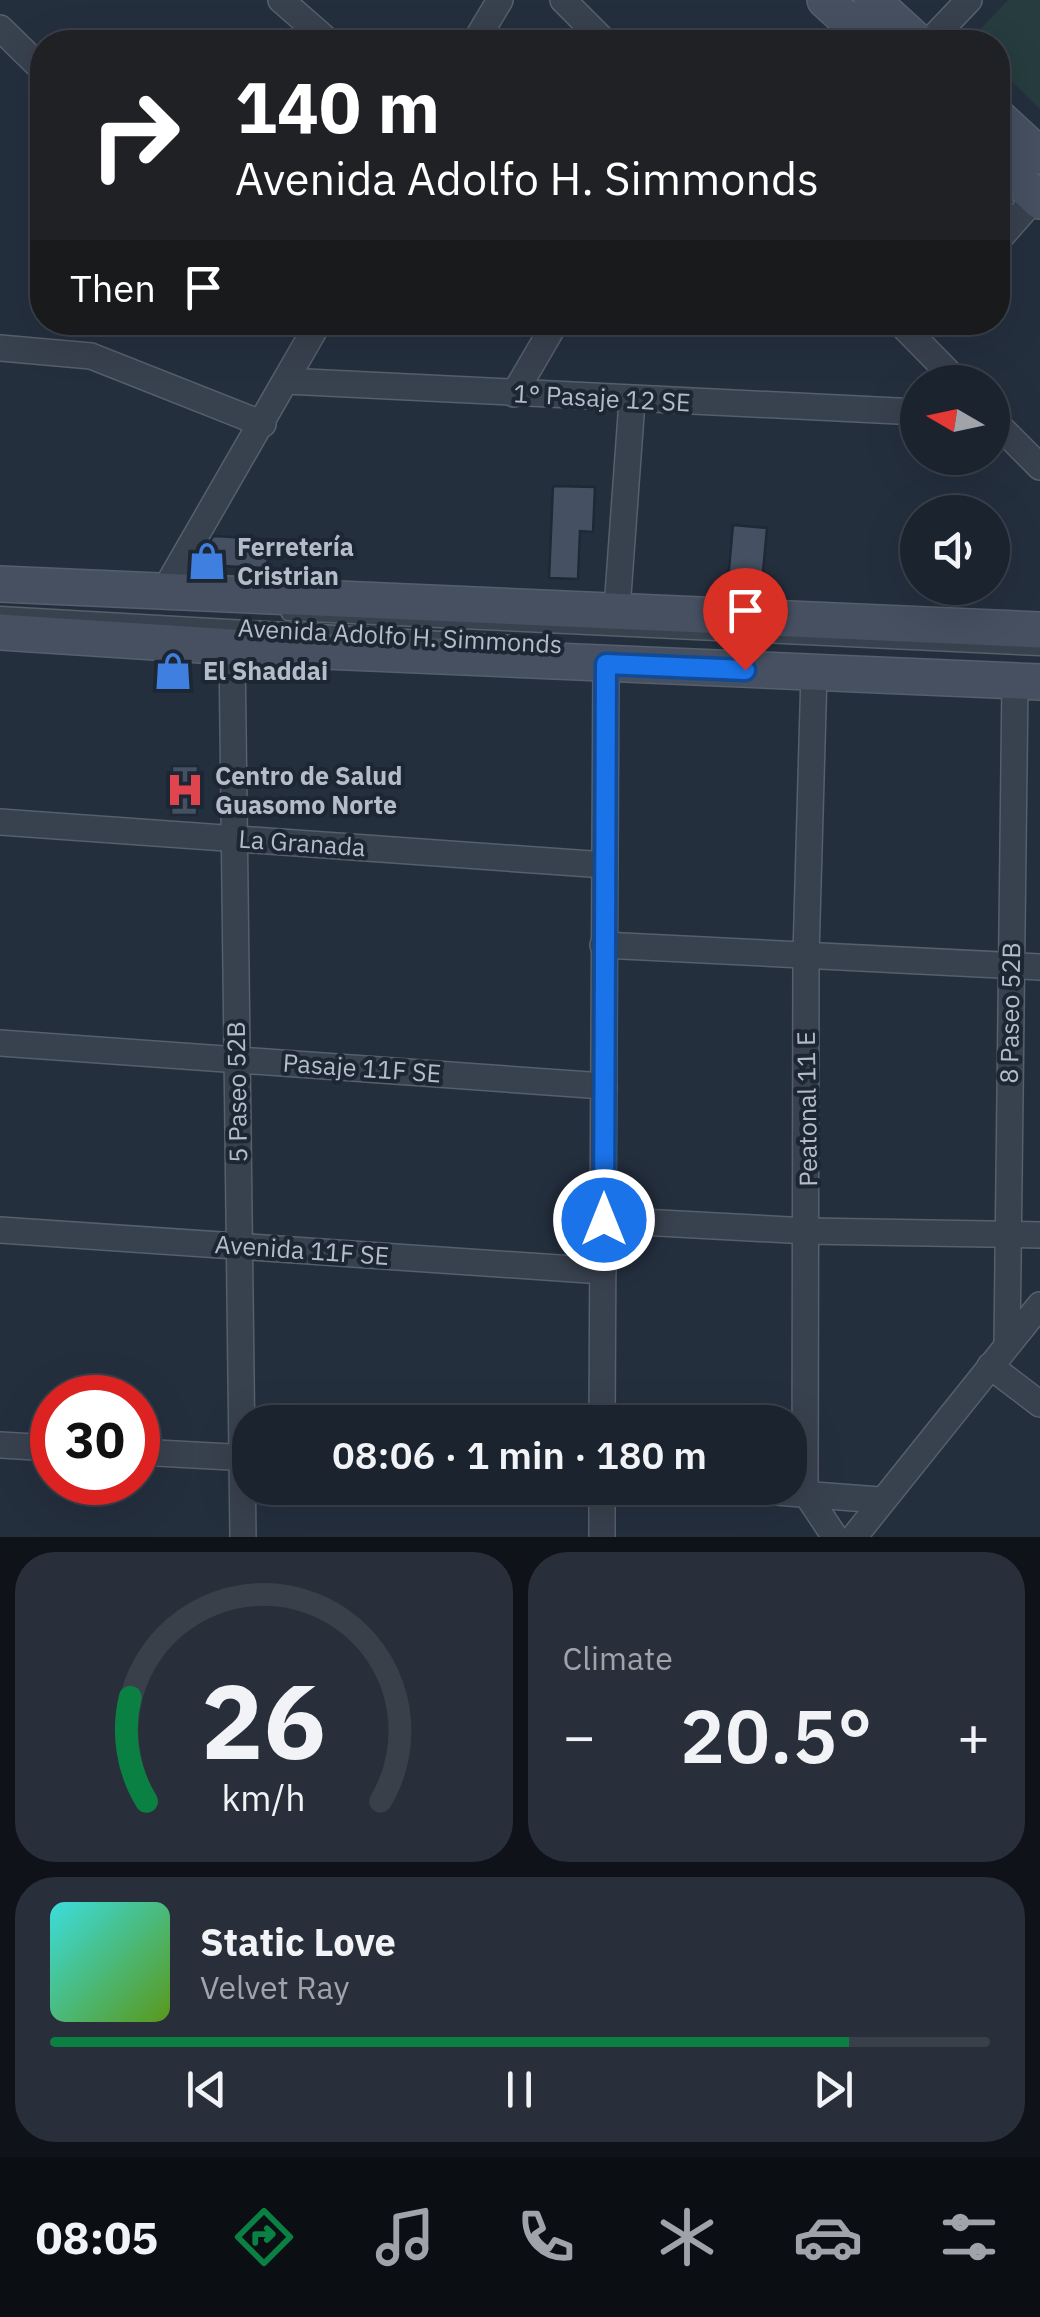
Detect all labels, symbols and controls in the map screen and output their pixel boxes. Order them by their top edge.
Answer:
text: 140 m [235,61,440,152]
icon: right [70,70,200,200]
text: Avenida Adolfo H. Simmonds [235,149,819,207]
icon: arrive [176,260,231,315]
text: Then [70,263,156,312]
north arrow [900,365,1010,475]
map controls [900,365,1010,605]
street label: 1° Pasaje 12 SE [513,376,691,419]
button: sound [900,495,1010,605]
place label: Ferretería Cristrian [237,530,354,592]
shop icon: Ferretería Cristrian [186,540,228,582]
pin [703,568,788,671]
icon: arrive [718,583,773,638]
street label: Avenida Adolfo H. Simmonds [237,611,563,660]
shop icon: El Shaddai [152,650,194,692]
place label: El Shaddai [203,654,328,687]
place label: Centro de Salud Guasomo Norte [215,759,402,821]
hospital icon: Centro de Salud Guasomo Norte [164,769,206,811]
street label: La Granada [238,822,367,863]
street label: 8 Paseo 52B [992,942,1027,1084]
street label: 5 Paseo 52B [219,1021,254,1163]
street label: Peatonal 11 E [789,1031,824,1187]
street label: Pasaje 11F SE [282,1046,442,1089]
position arrow [552,1168,656,1272]
street label: Avenida 11F SE [214,1227,390,1272]
speed limit sign: 30 [30,1375,160,1505]
text: 08:06 · 1 min · 180 m [332,1430,707,1479]
text: Climate [563,1637,673,1679]
text: 26 [201,1652,326,1788]
text: 20.5° [680,1686,873,1784]
text: − [563,1700,596,1771]
text: + [957,1700,990,1771]
text: km/h [222,1774,306,1821]
text: Static Love [200,1917,396,1966]
text: Velvet Ray [200,1966,349,2008]
icon: previous [179,2062,234,2117]
icon: pause [492,2062,547,2117]
icon: next [806,2062,861,2117]
icon: directions [229,2202,299,2272]
icon: music [370,2202,440,2272]
icon: phone [511,2202,581,2272]
icon: climate [652,2202,722,2272]
icon: car [793,2202,863,2272]
icon: filters [934,2202,1004,2272]
text: 08:05 [36,2208,158,2266]

